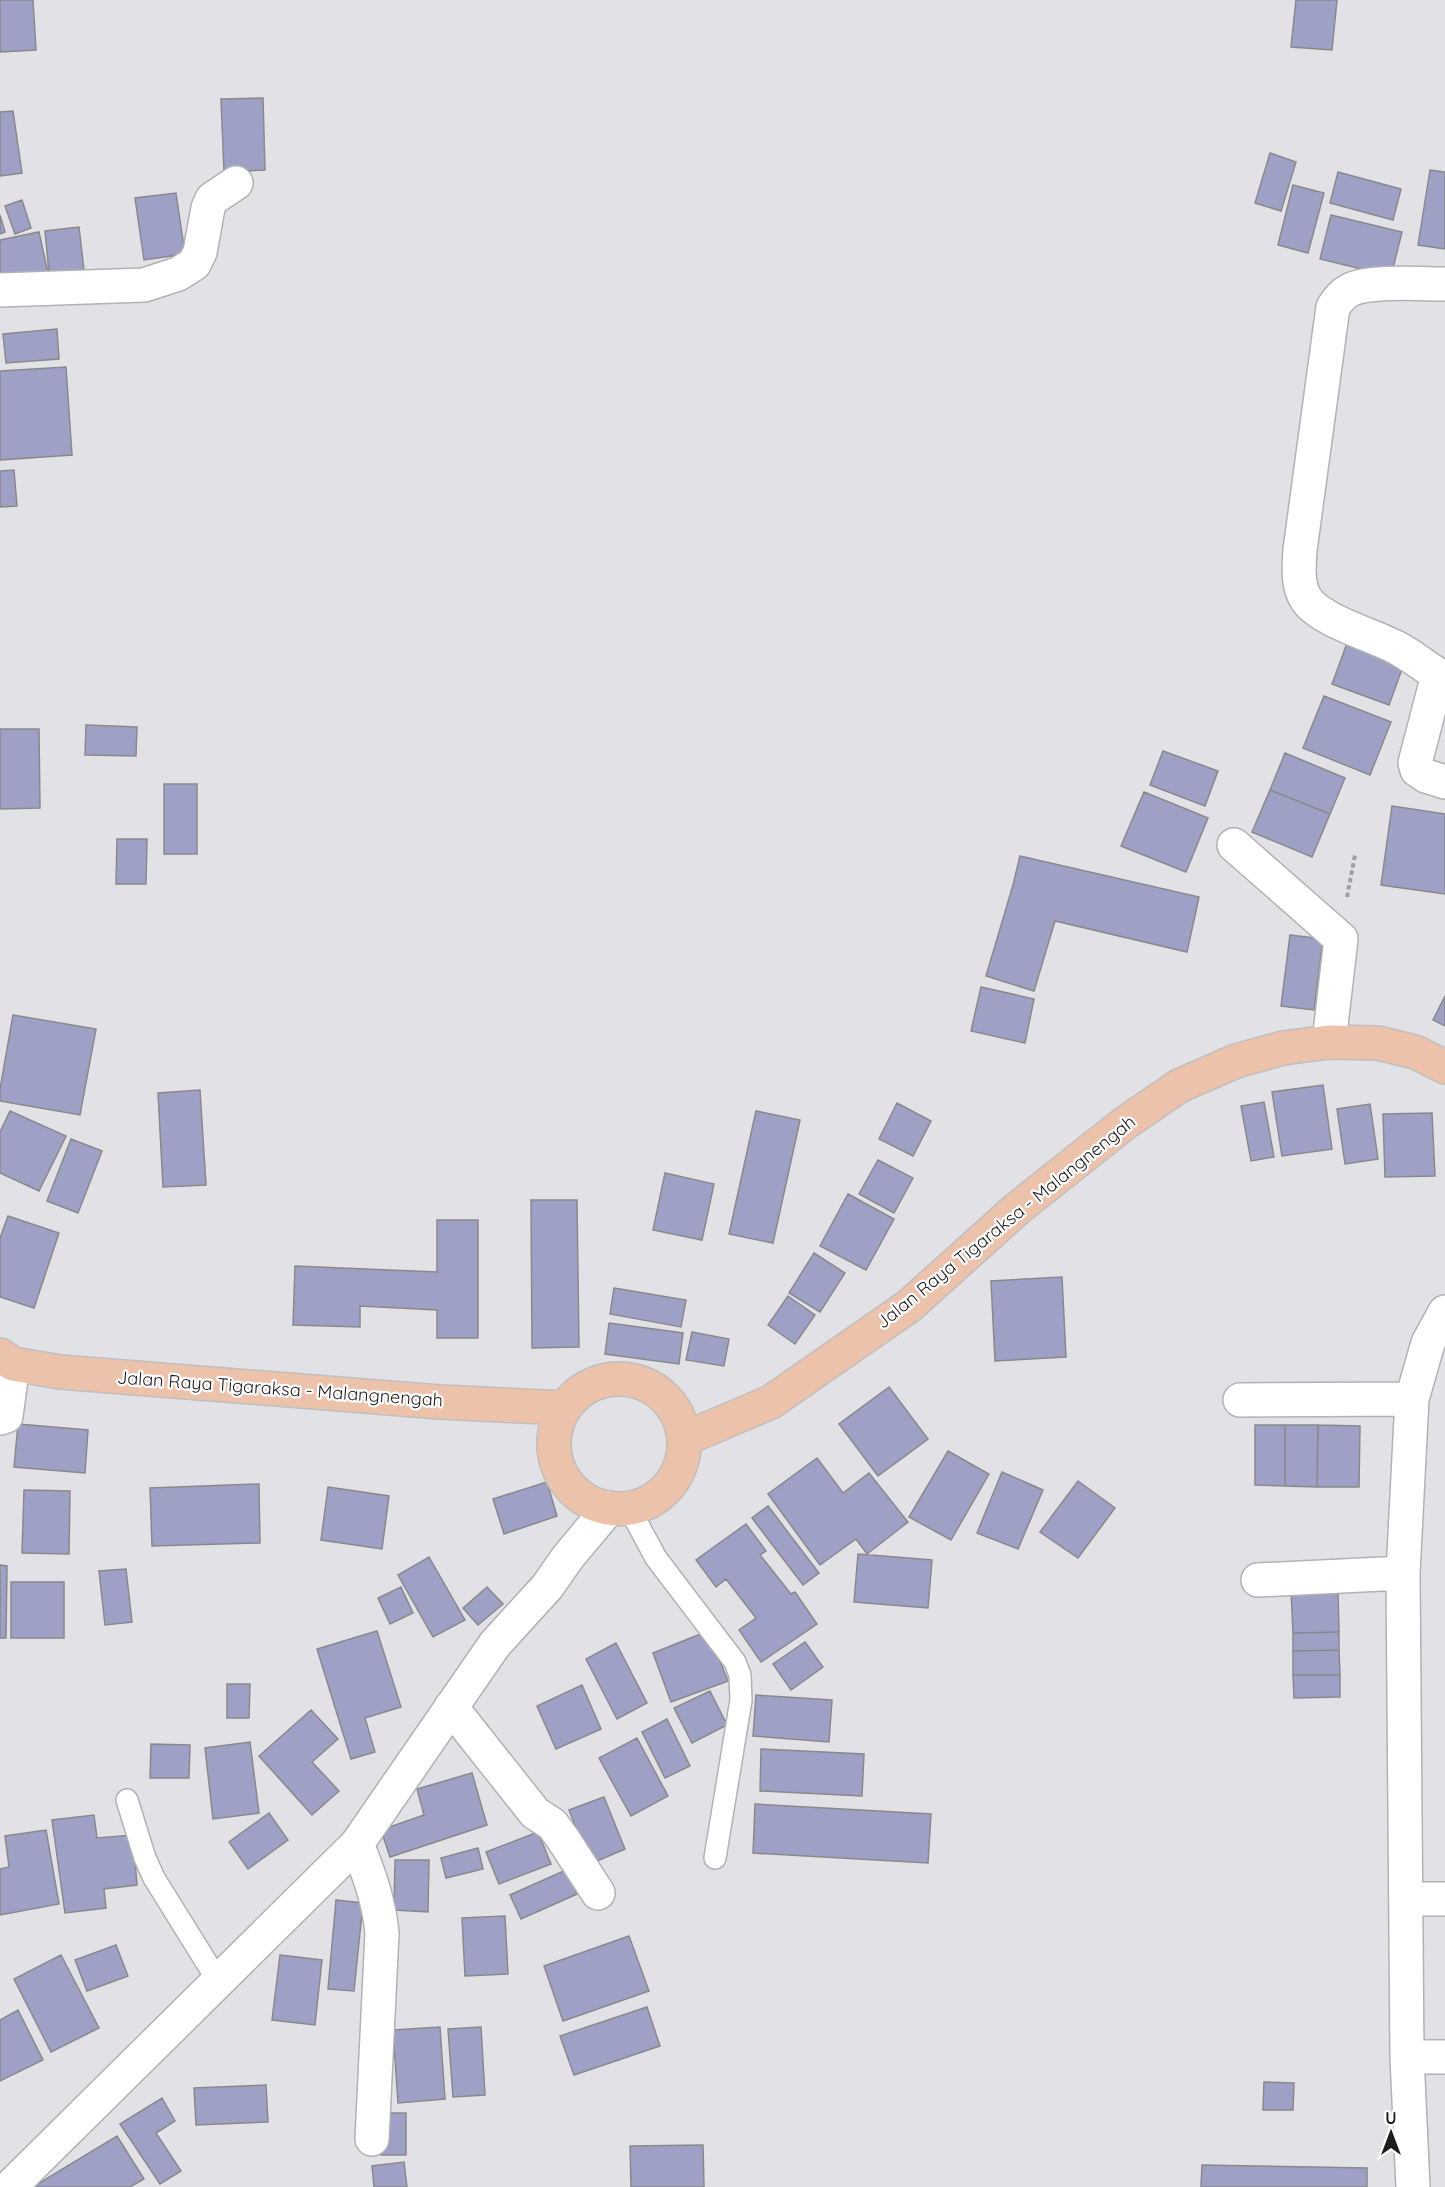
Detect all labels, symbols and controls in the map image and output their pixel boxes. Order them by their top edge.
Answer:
street label: Jalan Raya Tigaraksa - Malangnengah [872,1110,1140,1333]
street label: Jalan Raya Tigaraksa - Malangnengah [116,1366,444,1411]
north arrow [1361,2103,1421,2163]
text: U [1385,2108,1397,2128]

